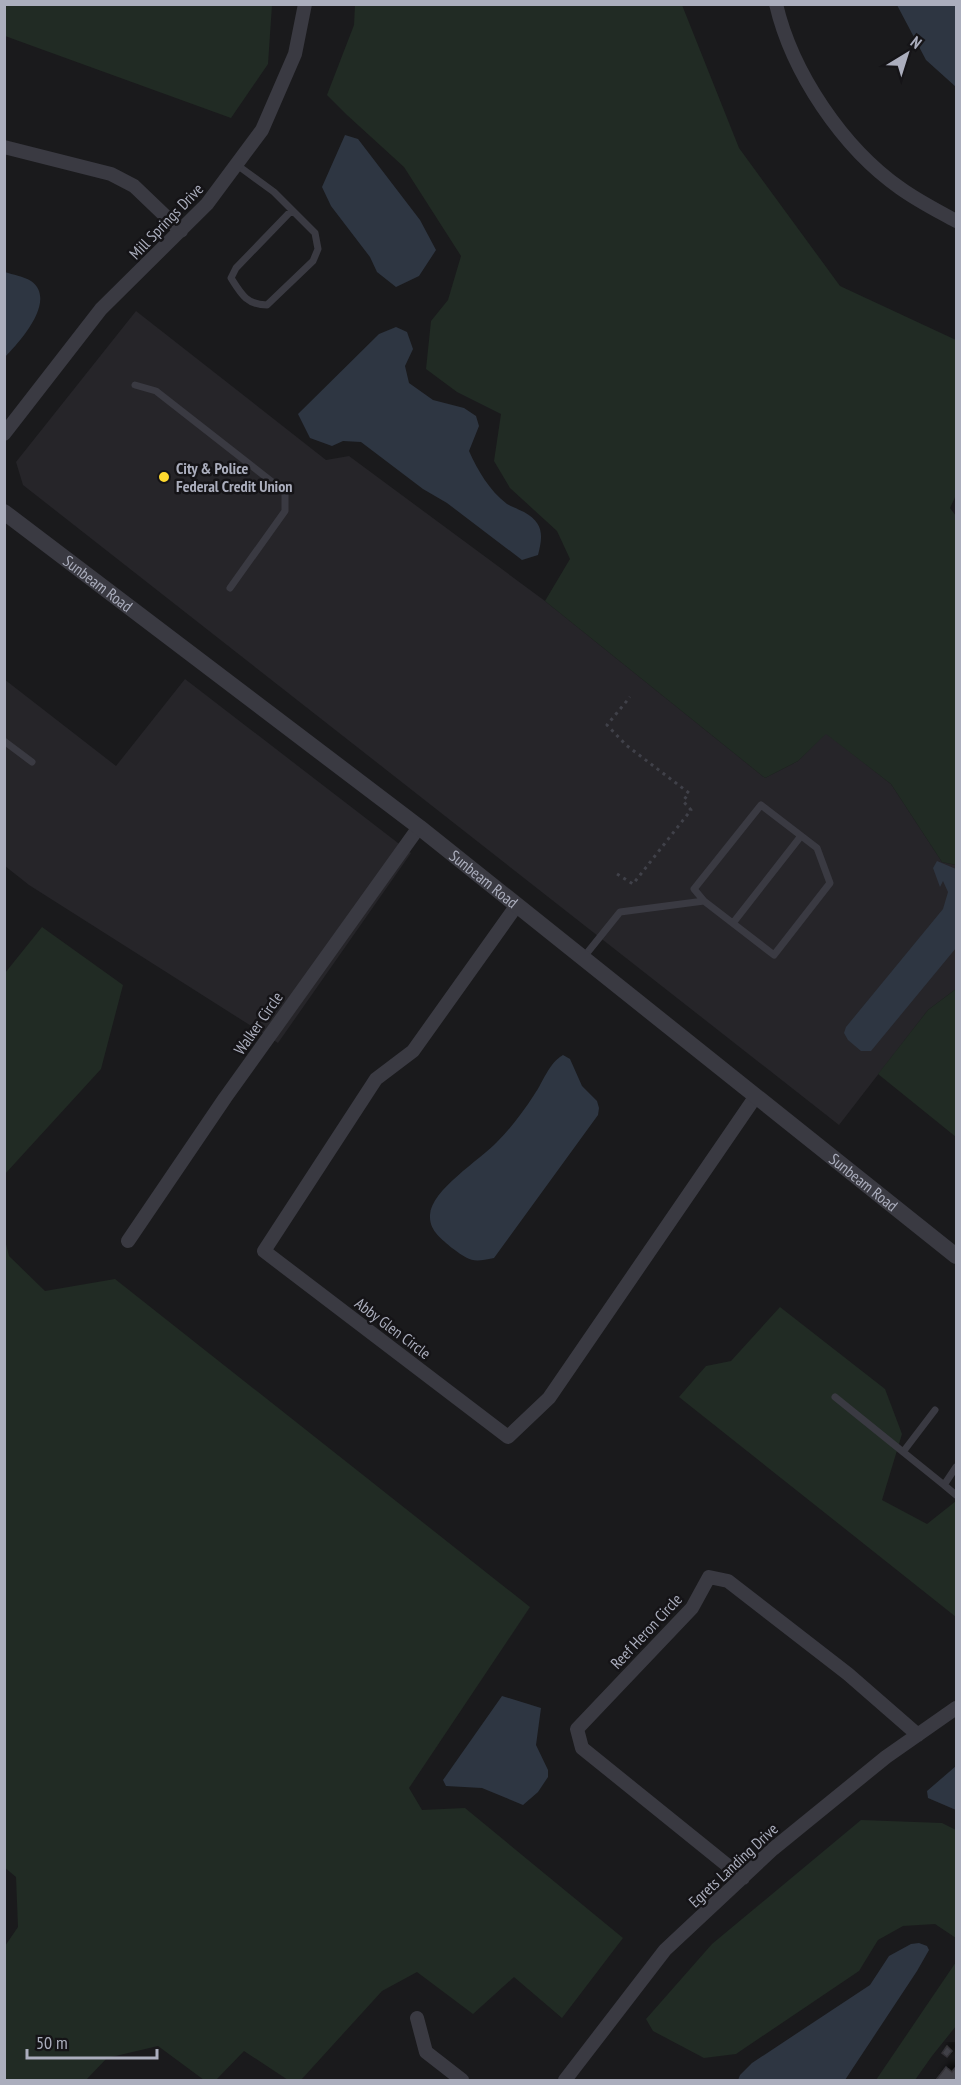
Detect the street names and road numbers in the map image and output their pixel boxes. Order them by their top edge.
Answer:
street label: Mill Springs Drive [125,179,207,263]
street label: Sunbeam Road [59,551,137,616]
street label: Sunbeam Road [446,845,522,912]
street label: Walker Circle [229,988,287,1058]
street label: Sunbeam Road [825,1149,902,1216]
street label: Abby Glen Circle [351,1293,435,1363]
street label: Reef Heron Circle [606,1589,686,1673]
street label: Egrets Landing Drive [684,1819,782,1911]

